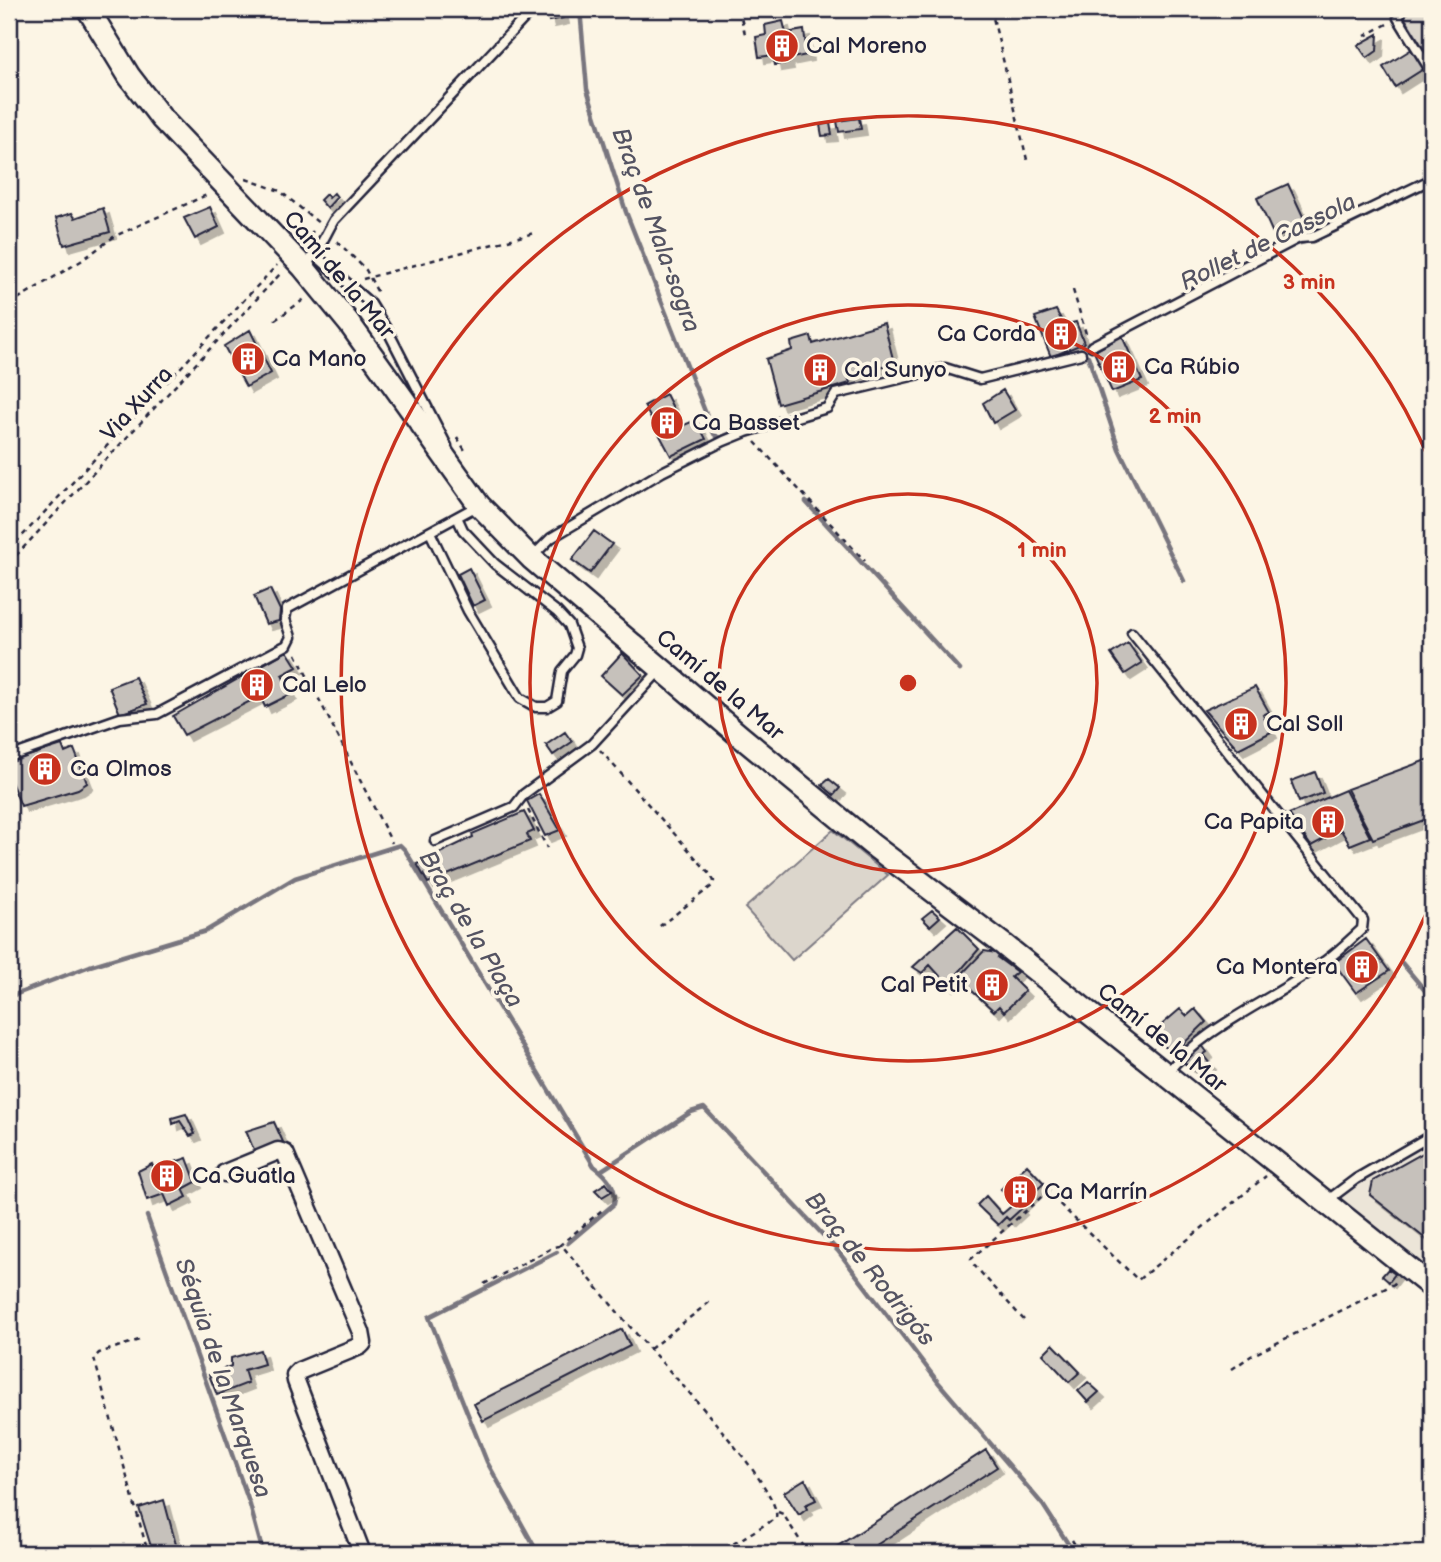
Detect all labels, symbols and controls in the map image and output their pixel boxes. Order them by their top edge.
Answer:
building icon: Cal Moreno [763,27,801,65]
place label: Cal Moreno [806,32,927,60]
water label: Braç de Mala-sogra [606,124,706,336]
water label: Rollet de Cassola [1175,187,1361,297]
street label: Camí de la Mar [277,205,401,345]
text: 3 min [1283,270,1335,295]
building icon: Ca Corda [1042,315,1080,353]
place label: Ca Corda [937,320,1036,348]
building icon: Ca Mano [229,340,267,378]
place label: Ca Mano [272,345,366,373]
building icon: Ca Rúbio [1100,348,1138,386]
building icon: Cal Sunyo [801,351,839,389]
place label: Ca Rúbio [1144,353,1240,381]
place label: Cal Sunyo [844,356,947,384]
street label: Via Xurra [95,361,179,447]
building icon: Ca Basset [648,404,686,442]
text: 2 min [1148,404,1202,429]
place label: Ca Basset [692,409,800,437]
text: 1 min [1017,538,1067,563]
street label: Camí de la Mar [650,623,790,747]
building icon: Cal Lelo [238,666,276,704]
place label: Cal Lelo [282,671,367,699]
centre of rings [896,671,920,695]
building icon: Cal Soll [1222,705,1260,743]
place label: Cal Soll [1266,710,1344,738]
building icon: Ca Olmos [26,750,64,788]
place label: Ca Olmos [70,755,172,783]
building icon: Ca Papita [1309,803,1347,841]
place label: Ca Papita [1204,808,1304,836]
water label: Braç de la Plaça [413,845,529,1013]
building icon: Ca Montera [1343,948,1381,986]
place label: Ca Montera [1216,953,1338,981]
building icon: Cal Petit [973,966,1011,1004]
place label: Cal Petit [881,971,968,999]
street label: Camí de la Mar [1092,977,1233,1099]
building icon: Ca Guatla [148,1157,186,1195]
place label: Ca Guatla [192,1162,296,1190]
building icon: Ca Marrín [1001,1173,1039,1211]
place label: Ca Marrín [1044,1178,1147,1206]
water label: Braç de Rodrigós [799,1186,941,1352]
water label: Séquia de la Marquesa [168,1254,278,1502]

